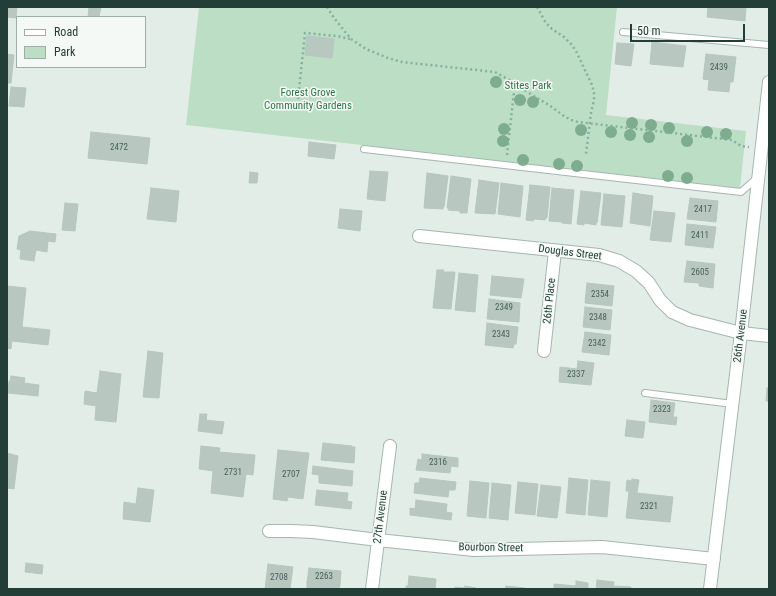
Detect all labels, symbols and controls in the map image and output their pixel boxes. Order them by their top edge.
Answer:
legend [16,16,146,68]
scale bar [632,16,747,42]
text: 50 m [637,24,661,38]
text: Road [54,25,78,39]
text: Park [54,45,75,59]
house number: 2439 [710,63,728,73]
park label: Stites Park [504,79,552,93]
park label: Forest Grove Community Gardens [264,86,352,112]
house number: 2472 [110,143,128,153]
house number: 2417 [694,205,712,215]
house number: 2411 [691,231,709,241]
street label: Douglas Street [538,243,602,263]
house number: 2605 [691,268,709,278]
street label: 26th Place [541,277,559,325]
house number: 2354 [591,290,609,300]
house number: 2349 [495,303,513,313]
street label: 26th Avenue [731,309,751,363]
house number: 2348 [589,313,607,323]
house number: 2343 [492,330,510,340]
house number: 2342 [588,339,606,349]
house number: 2337 [567,370,585,380]
house number: 2323 [653,405,671,415]
house number: 2316 [429,458,447,468]
house number: 2731 [224,468,242,478]
house number: 2707 [282,470,300,480]
street label: 27th Avenue [371,490,391,544]
house number: 2321 [640,502,658,512]
street label: Bourbon Street [459,541,523,555]
house number: 2263 [315,572,333,582]
house number: 2708 [270,573,288,583]

